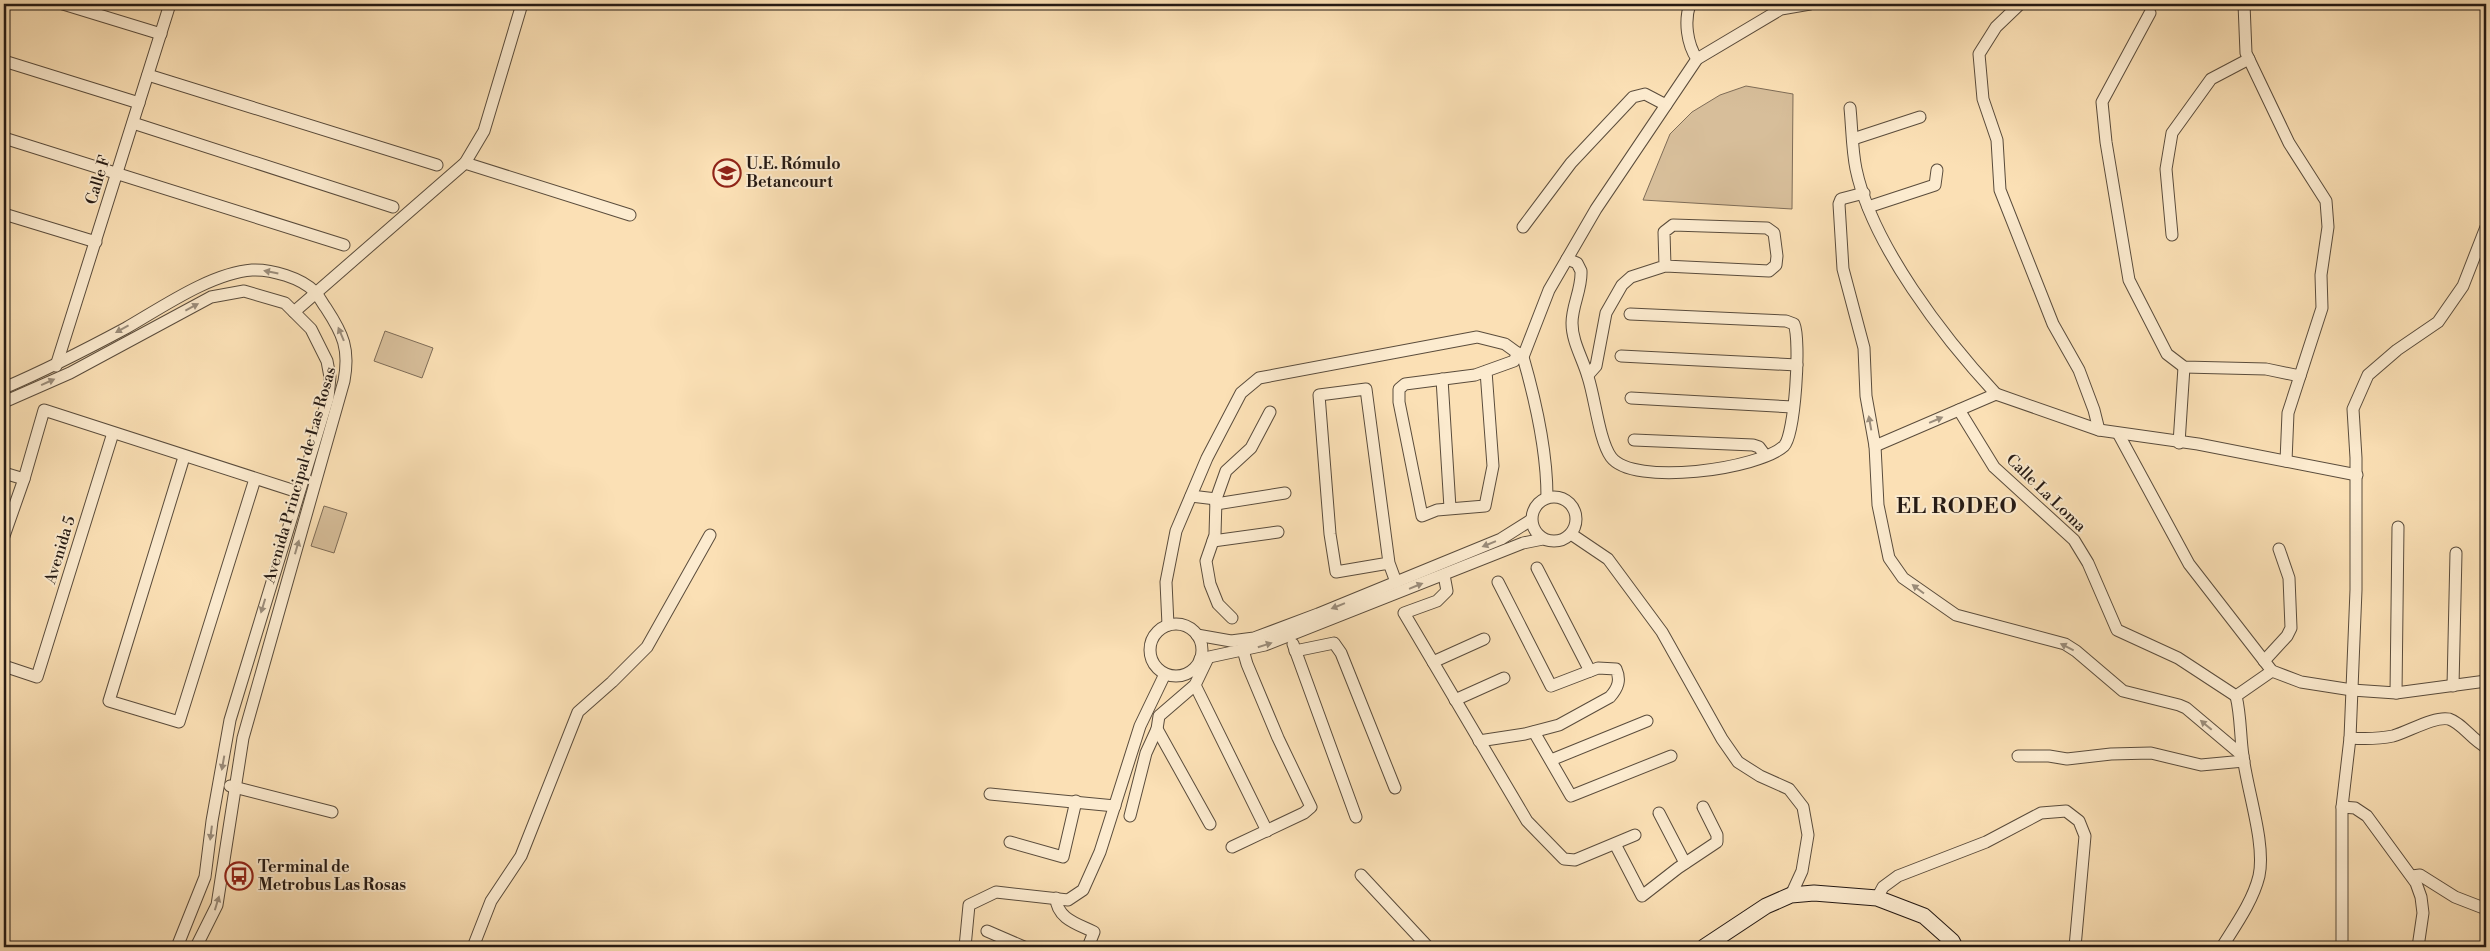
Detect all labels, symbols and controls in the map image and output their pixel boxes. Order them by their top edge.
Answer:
street label: Calle F [81,153,115,207]
place label: U.E. Rómulo Betancourt [746,154,841,192]
school or university icon: U.E. Rómulo Betancourt [712,158,742,188]
one-way arrow [262,268,278,276]
one-way arrow [185,303,199,311]
one-way arrow [116,325,129,334]
one-way arrow [337,327,345,341]
street label: Avenida Principal de Las Rosas [259,364,341,587]
one-way arrow [41,378,55,386]
one-way arrow [1866,415,1874,431]
one-way arrow [1929,416,1944,424]
street label: Calle La Loma [2002,450,2091,537]
district label: EL RODEO [1896,494,2018,520]
street label: Avenida 5 [40,513,80,587]
one-way arrow [293,540,301,555]
one-way arrow [1482,541,1496,549]
one-way arrow [1409,582,1424,590]
one-way arrow [1911,584,1925,594]
one-way arrow [259,599,267,614]
one-way arrow [1331,602,1346,610]
one-way arrow [1257,640,1272,648]
one-way arrow [2060,643,2075,651]
one-way arrow [2199,719,2212,730]
one-way arrow [218,755,226,771]
one-way arrow [207,825,215,841]
place label: Terminal de Metrobus Las Rosas [258,857,406,895]
bus stop icon: Terminal de Metrobus Las Rosas [224,861,254,891]
one-way arrow [213,895,221,910]

